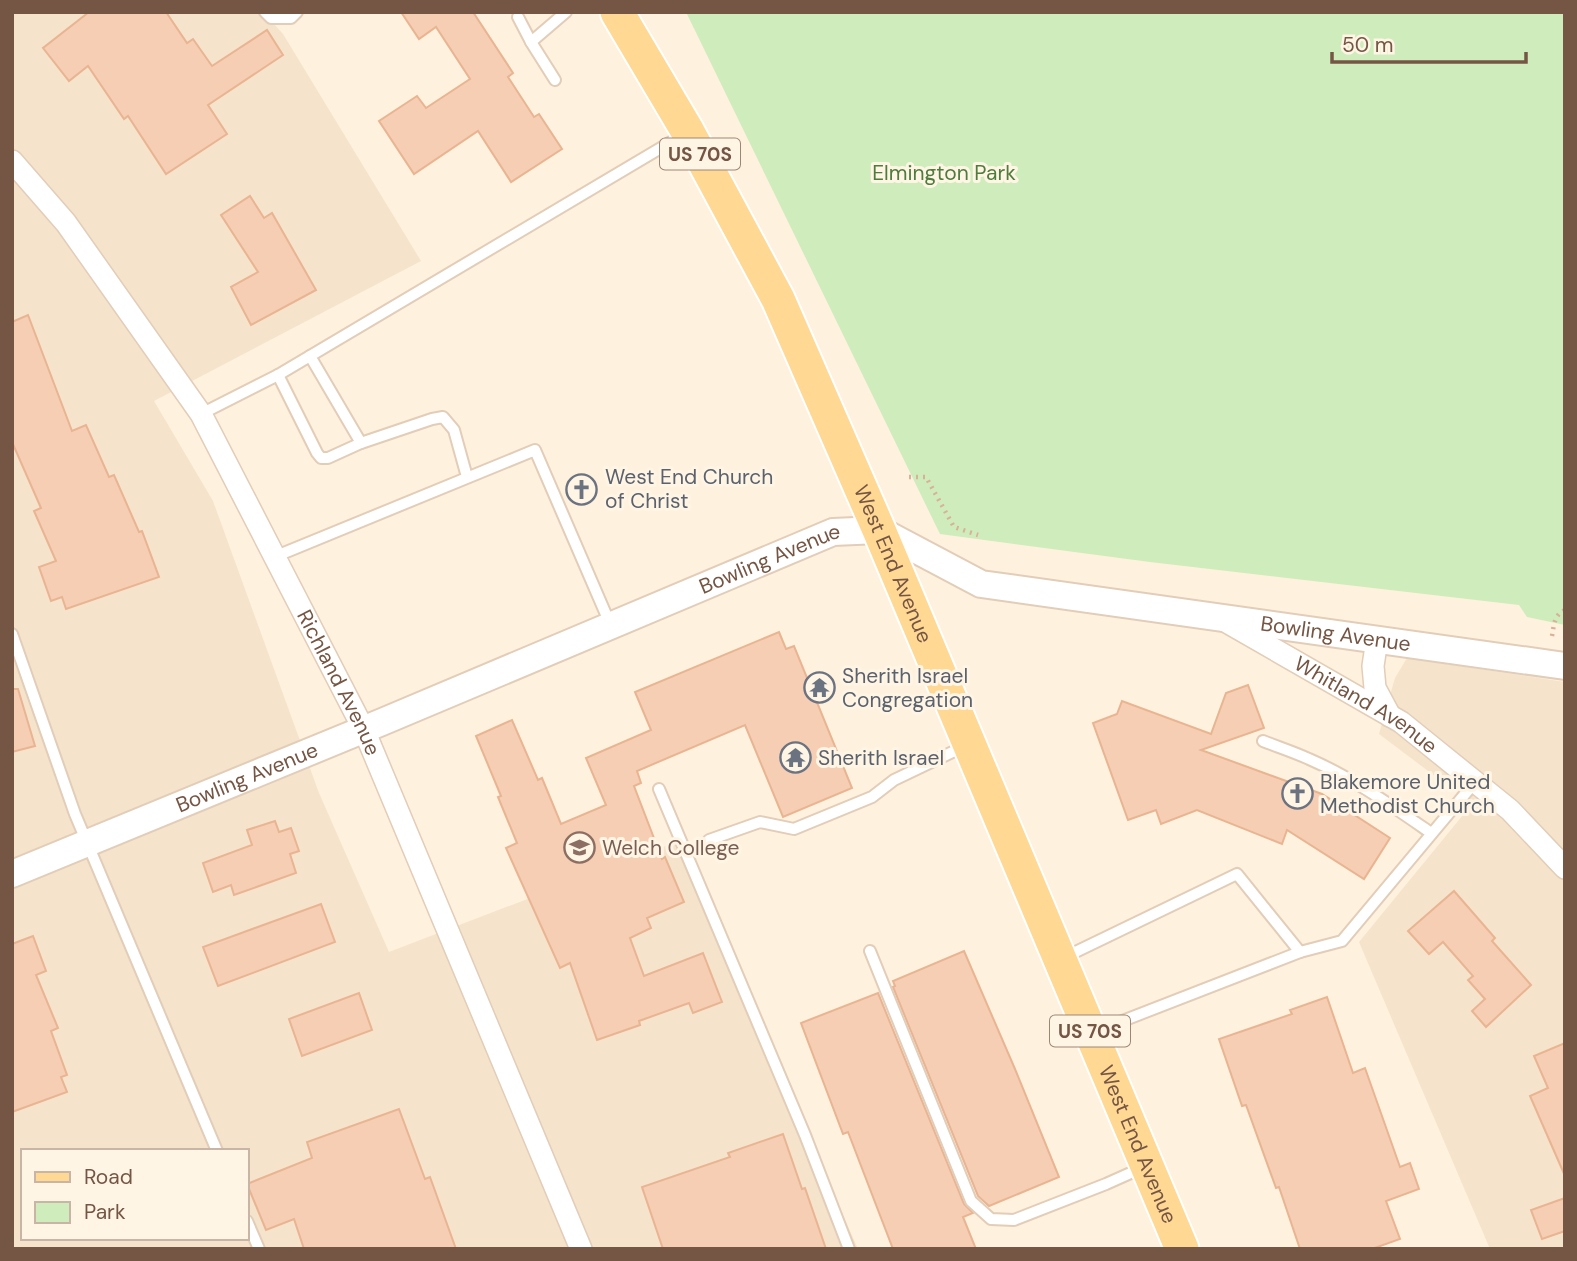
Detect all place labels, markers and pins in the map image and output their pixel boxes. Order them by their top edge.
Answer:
place label: West End Church of Christ [605,463,773,515]
church icon: West End Church of Christ [565,472,599,506]
place label: Sherith Israel Congregation [842,662,973,714]
temple icon: Sherith Israel Congregation [802,671,836,705]
temple icon: Sherith Israel [778,741,812,775]
place label: Sherith Israel [818,744,944,772]
place label: Blakemore United Methodist Church [1320,768,1495,820]
church icon: Blakemore United Methodist Church [1280,777,1314,811]
school or university icon: Welch College [562,831,596,865]
place label: Welch College [602,834,740,862]

